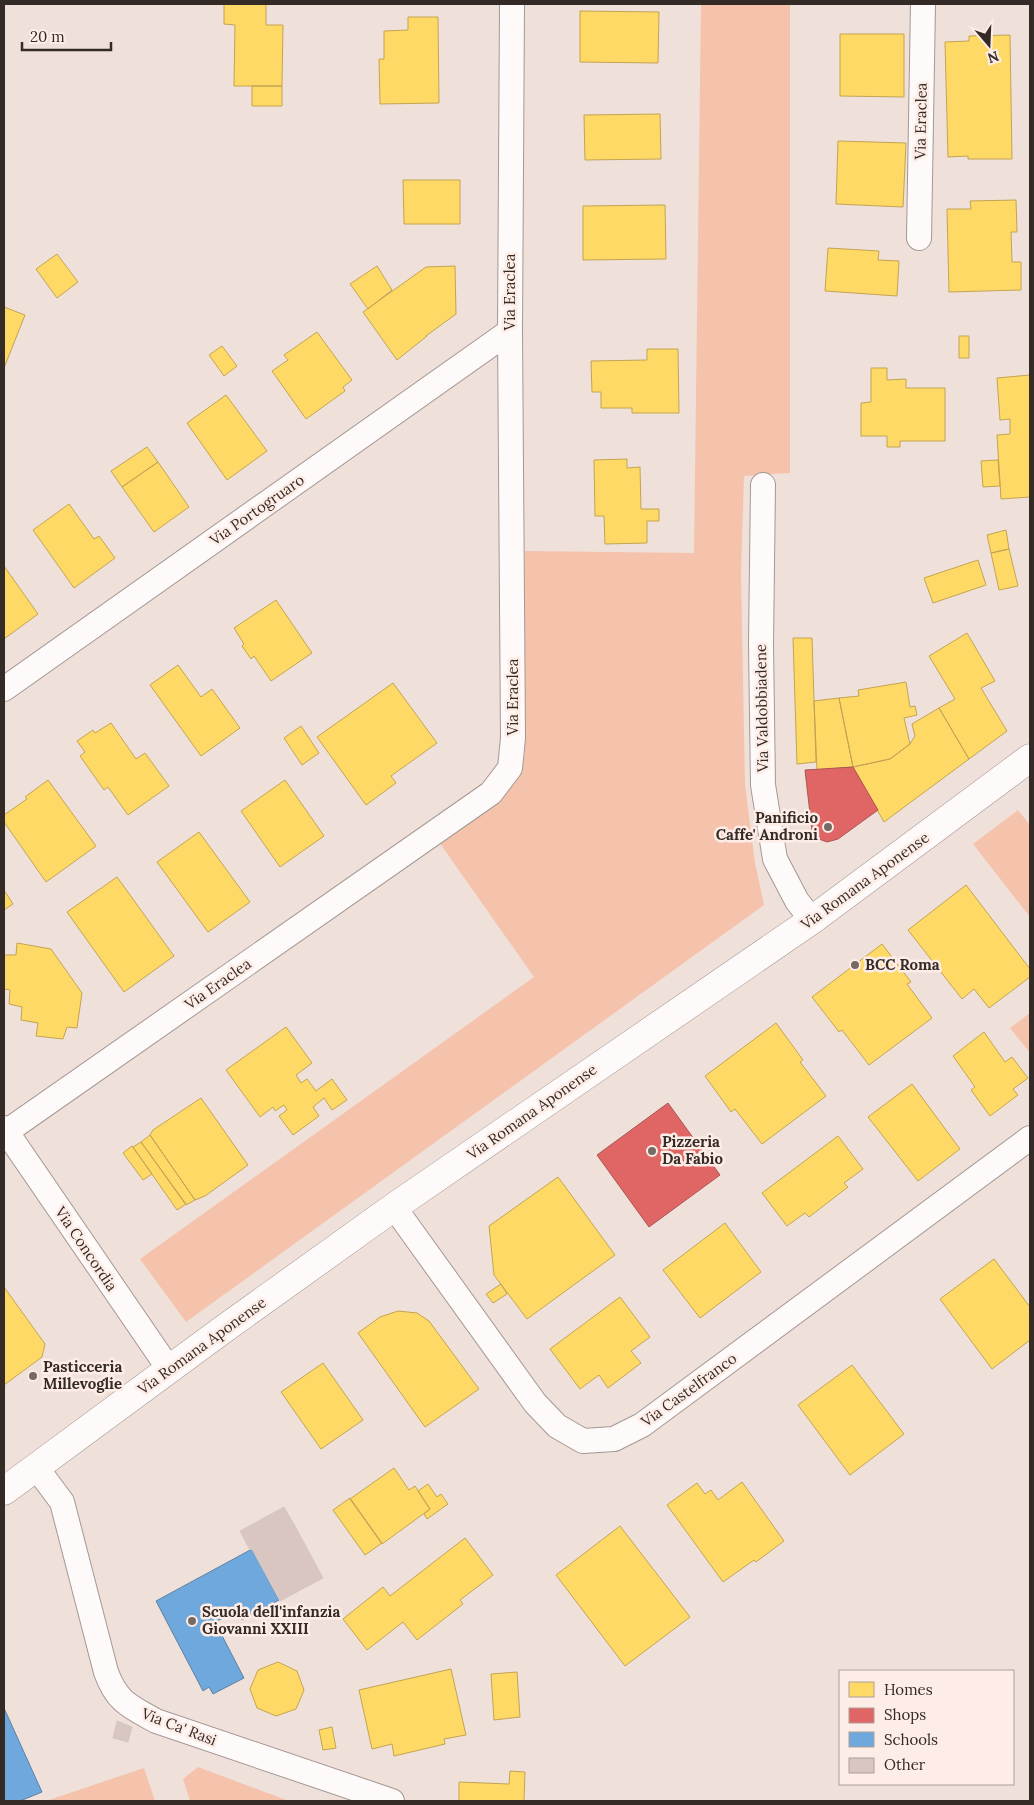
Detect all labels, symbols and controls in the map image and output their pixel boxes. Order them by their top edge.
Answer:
scale bar [22,20,111,52]
north arrow [964,20,1014,70]
text: 20 m [30,27,65,46]
text: N [985,47,1001,68]
street label: Via Eraclea [910,82,931,161]
street label: Via Eraclea [500,253,519,331]
street label: Via Portogruaro [205,470,308,550]
street label: Via Valdobbiadene [751,644,772,773]
street label: Via Eraclea [503,658,522,736]
place label: Panificio Caffe' Androni [716,808,818,844]
marker: Panificio Caffe' Androni [822,821,834,833]
street label: Via Romana Aponense [796,828,933,934]
street label: Via Eraclea [180,954,255,1014]
place label: BCC Roma [865,955,940,974]
marker: BCC Roma [849,959,861,971]
street label: Via Romana Aponense [462,1060,600,1164]
place label: Pizzeria Da Fabio [662,1132,723,1168]
marker: Pizzeria Da Fabio [646,1145,658,1157]
street label: Via Concordia [51,1202,122,1295]
street label: Via Romana Aponense [133,1293,270,1399]
street label: Via Castelfranco [636,1348,740,1431]
place label: Pasticceria Millevoglie [43,1357,122,1393]
marker: Pasticceria Millevoglie [27,1370,39,1382]
place label: Scuola dell'infanzia Giovanni XXIII [202,1602,341,1638]
marker: Scuola dell'infanzia Giovanni XXIII [186,1615,198,1627]
legend [839,1670,1014,1785]
text: Homes [884,1680,933,1699]
street label: Via Ca' Rasi [138,1703,219,1750]
text: Shops [884,1705,926,1724]
text: Schools [884,1730,938,1749]
text: Other [884,1755,926,1774]

